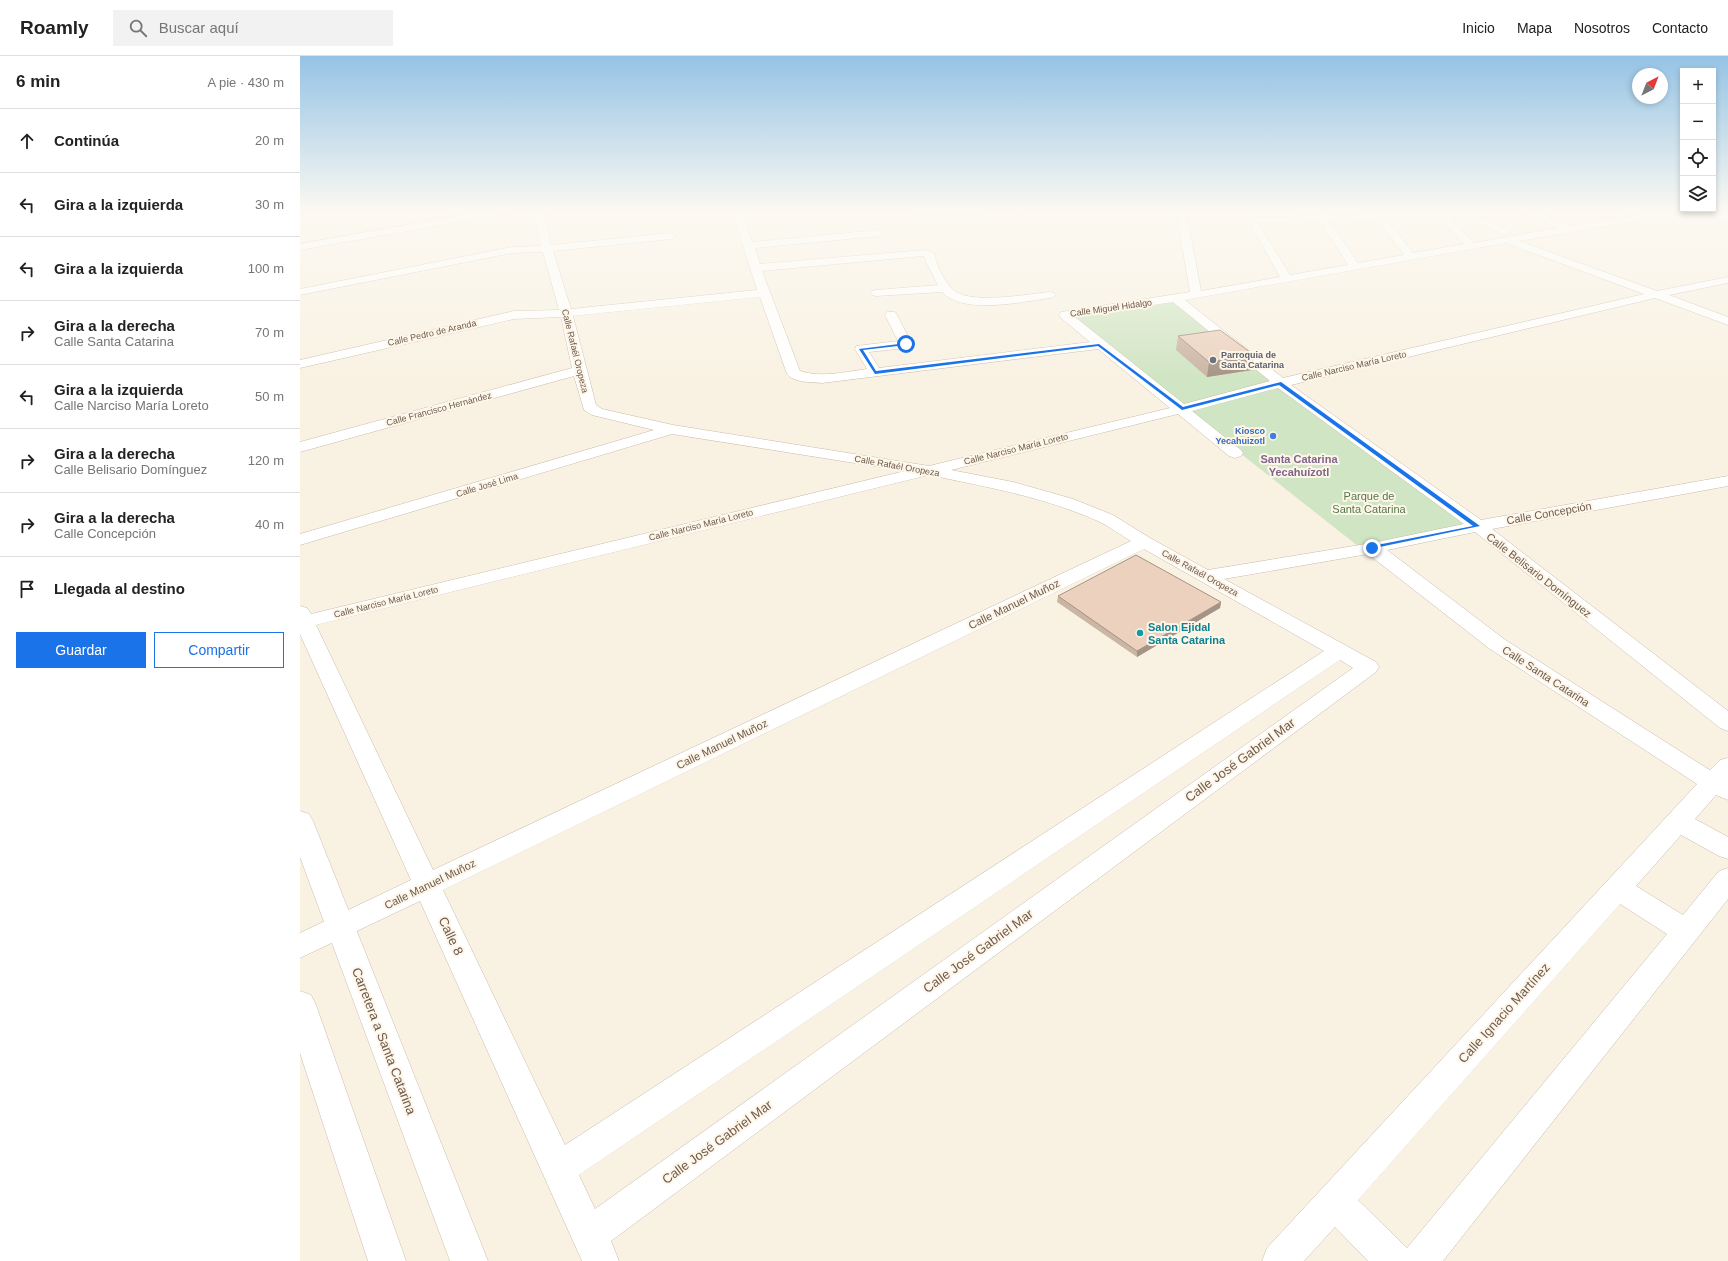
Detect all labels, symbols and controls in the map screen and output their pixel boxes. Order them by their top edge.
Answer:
search box [113,10,393,46]
text: Roamly [20,17,89,38]
icon: search [127,17,149,39]
text: Buscar aquí [159,19,239,36]
text: Inicio [1462,20,1495,36]
text: Mapa [1517,20,1552,36]
text: Nosotros [1574,20,1630,36]
text: Contacto [1652,20,1708,36]
north arrow [1632,68,1668,104]
map controls [1680,68,1716,212]
button: + [1680,68,1716,104]
text: 6 min [16,72,60,91]
text: A pie · 430 m [207,75,284,90]
button: − [1680,104,1716,140]
icon: ahead [16,130,38,152]
text: Continúa [54,132,119,149]
text: 20 m [255,133,284,148]
button: locate [1680,140,1716,176]
button: layers [1680,176,1716,212]
icon: left [16,194,38,216]
text: Gira a la izquierda [54,196,183,213]
text: 30 m [255,197,284,212]
icon: left [16,258,38,280]
text: Gira a la izquierda [54,260,183,277]
text: 100 m [248,261,284,276]
street label: Calle Miguel Hidalgo [1069,297,1153,319]
street label: Calle Rafaél Oropeza [560,308,590,394]
text: Gira a la derecha [54,317,175,334]
street label: Calle Pedro de Aranda [387,318,477,348]
icon: right [16,322,38,344]
text: 70 m [255,325,284,340]
text: Calle Santa Catarina [54,334,174,349]
route start [897,335,915,353]
street label: Calle Narciso María Loreto [1301,349,1407,383]
place label: Parroquia de Santa Catarina [1221,350,1285,370]
marker: Parroquia de Santa Catarina [1208,355,1218,365]
text: Gira a la izquierda [54,381,183,398]
icon: left [16,386,38,408]
text: 50 m [255,389,284,404]
street label: Calle Francisco Hernández [385,390,493,428]
text: Calle Narciso María Loreto [54,398,209,413]
place label: Kiosco Yecahuizotl [1215,426,1265,446]
street label: Calle Narciso María Loreto [963,431,1069,467]
marker: Kiosco Yecahuizotl [1268,431,1278,441]
text: Gira a la derecha [54,445,175,462]
icon: right [16,450,38,472]
text: 120 m [248,453,284,468]
district label: Santa Catarina Yecahuízotl [1260,453,1338,478]
street label: Calle Rafaél Oropeza [854,454,940,478]
text: Calle Belisario Domínguez [54,462,207,477]
street label: Calle José Lima [455,471,519,499]
park label: Parque de Santa Catarina [1332,490,1407,515]
street label: Calle Concepción [1506,500,1592,526]
street label: Calle Narciso María Loreto [648,507,754,543]
text: Gira a la derecha [54,509,175,526]
icon: right [16,514,38,536]
text: 40 m [255,517,284,532]
text: Calle Concepción [54,526,156,541]
street label: Calle Belisario Domínguez [1484,530,1594,620]
route end [1363,539,1381,557]
street label: Calle Rafaél Oropeza [1160,548,1240,598]
street label: Calle Manuel Muñoz [966,577,1062,631]
icon: arrive [16,578,38,600]
text: Llegada al destino [54,580,185,597]
street label: Calle Narciso María Loreto [333,584,439,620]
place label: Salon Ejidal Santa Catarina [1148,621,1226,646]
marker: Salon Ejidal Santa Catarina [1135,628,1145,638]
button: Guardar [16,632,146,668]
button: Compartir [154,632,284,668]
street label: Calle Santa Catarina [1500,643,1593,709]
street label: Calle José Gabriel Mar [1182,715,1298,805]
street label: Calle Manuel Muñoz [674,717,770,771]
street label: Calle Manuel Muñoz [382,857,478,911]
street label: Calle José Gabriel Mar [920,906,1036,996]
street label: Calle 8 [436,914,466,958]
street label: Calle Ignacio Martínez [1455,960,1553,1066]
street label: Carretera a Santa Catarina [349,965,419,1117]
street label: Calle José Gabriel Mar [659,1097,775,1187]

